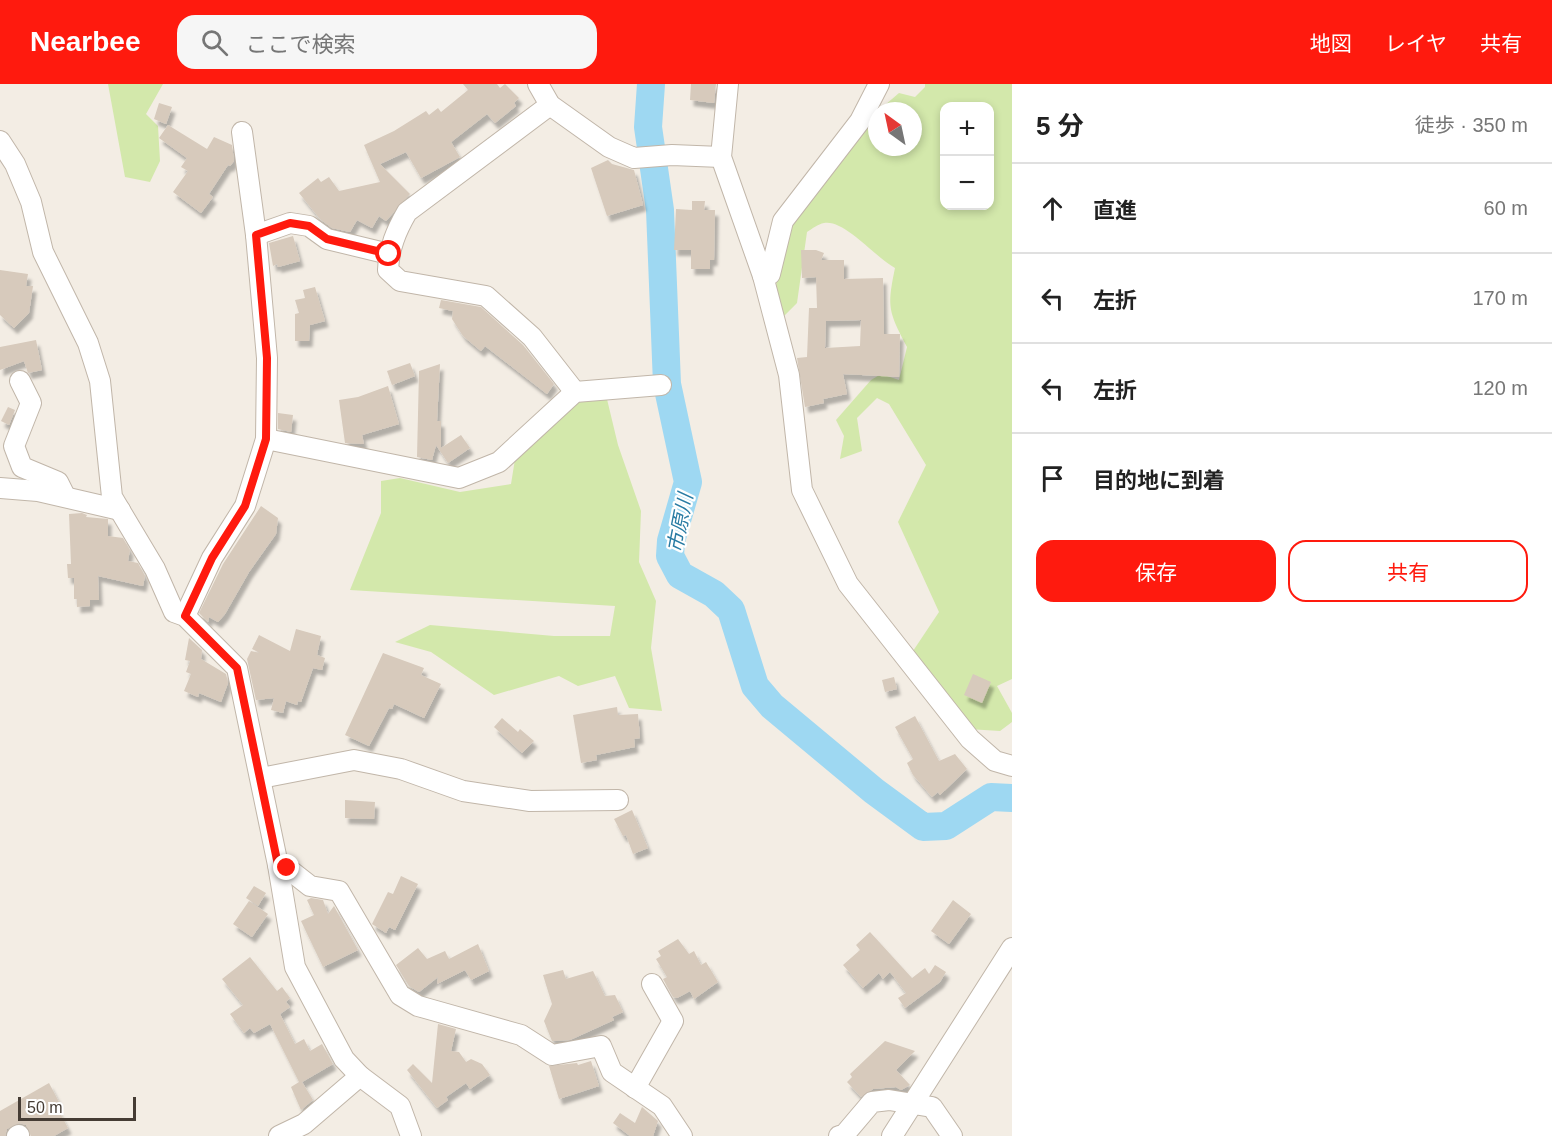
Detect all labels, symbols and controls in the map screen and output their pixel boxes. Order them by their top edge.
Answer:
search box [177,15,597,69]
text: Nearbee [30,26,141,57]
icon: search [198,26,231,59]
text: ここで検索 [246,32,356,57]
text: 地図 [1310,32,1352,55]
text: レイヤ [1385,32,1447,55]
text: 共有 [1480,32,1522,55]
north arrow [868,102,922,156]
map controls [940,102,994,210]
button: + [940,102,994,156]
text: 5 分 [1036,111,1084,141]
text: 徒歩 · 350 m [1415,114,1528,136]
button: − [940,156,994,210]
icon: ahead [1036,192,1069,225]
text: 60 m [1484,197,1528,219]
text: 直進 [1093,198,1137,223]
route start [375,240,401,266]
icon: left [1036,282,1069,315]
text: 170 m [1472,287,1528,309]
text: 左折 [1093,288,1137,313]
icon: left [1036,372,1069,405]
text: 120 m [1472,377,1528,399]
text: 左折 [1093,378,1137,403]
icon: arrive [1036,462,1069,495]
text: 目的地に到着 [1093,468,1225,493]
water label: 市原川 [663,489,697,555]
button: 保存 [1036,540,1276,602]
button: 共有 [1288,540,1528,602]
route end [273,854,299,880]
scale bar [18,1094,136,1122]
text: 50 m [27,1099,63,1116]

